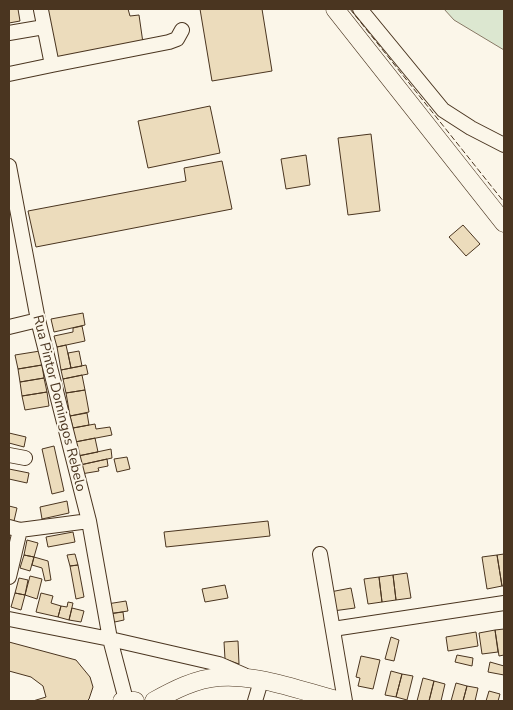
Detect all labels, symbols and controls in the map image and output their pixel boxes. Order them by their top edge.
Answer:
street label: Rua Pintor Domingos Rebelo [28,313,91,494]

